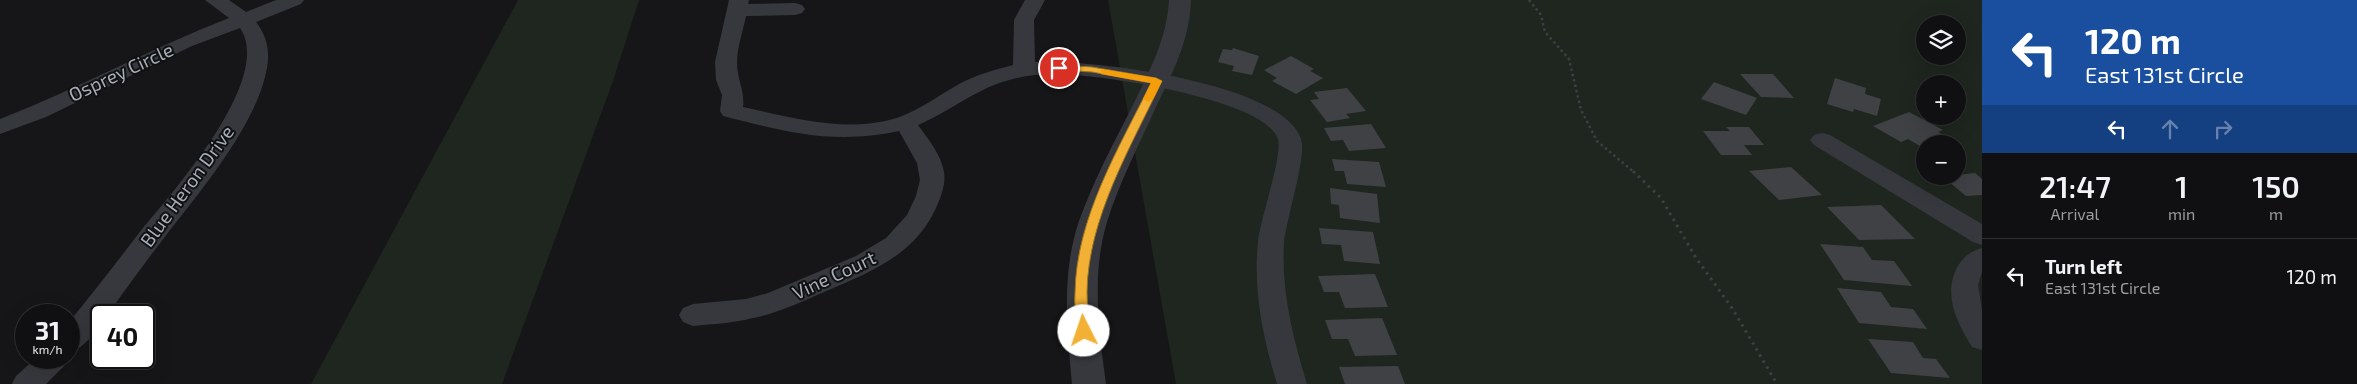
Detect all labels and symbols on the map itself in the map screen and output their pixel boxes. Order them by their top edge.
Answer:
street label: Osprey Circle [65,37,177,106]
pin [1038,47,1080,89]
street label: Blue Heron Drive [135,121,238,251]
street label: Vine Court [789,245,879,304]
speed limit sign: 40 [90,304,155,369]
position arrow [1057,304,1109,356]

